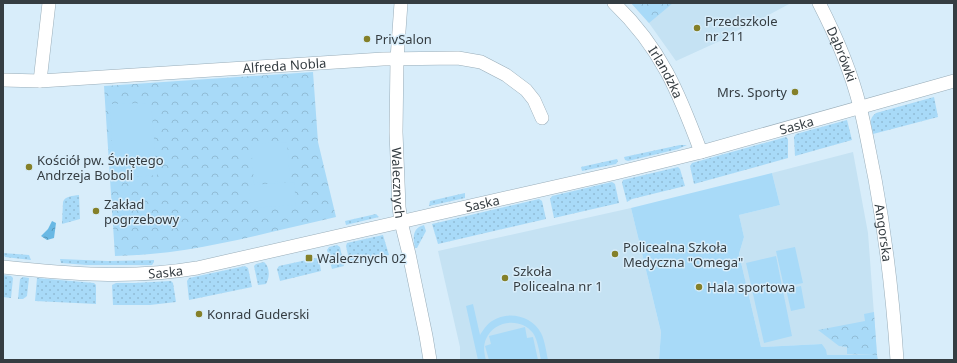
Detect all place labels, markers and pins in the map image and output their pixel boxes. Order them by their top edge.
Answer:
place label: Przedszkole nr 211 [705,12,778,45]
marker: Przedszkole nr 211 [692,23,702,33]
place label: PrivSalon [375,30,432,48]
marker: PrivSalon [362,34,372,44]
place label: Mrs. Sporty [717,83,787,101]
marker: Mrs. Sporty [790,87,800,97]
place label: Kościół pw. Świętego Andrzeja Boboli [37,151,164,184]
marker: Kościół pw. Świętego Andrzeja Boboli [24,162,34,172]
place label: Zakład pogrzebowy [104,195,179,228]
marker: Zakład pogrzebowy [91,206,101,216]
place label: Policealna Szkoła Medyczna "Omega" [623,238,743,271]
place label: Walecznych 02 [317,249,406,267]
marker: Policealna Szkoła Medyczna "Omega" [610,249,620,259]
marker: Walecznych 02 [304,253,314,263]
place label: Szkoła Policealna nr 1 [513,262,603,295]
marker: Szkoła Policealna nr 1 [500,273,510,283]
place label: Hala sportowa [707,278,795,296]
marker: Hala sportowa [694,282,704,292]
place label: Konrad Guderski [207,305,309,323]
marker: Konrad Guderski [194,309,204,319]

